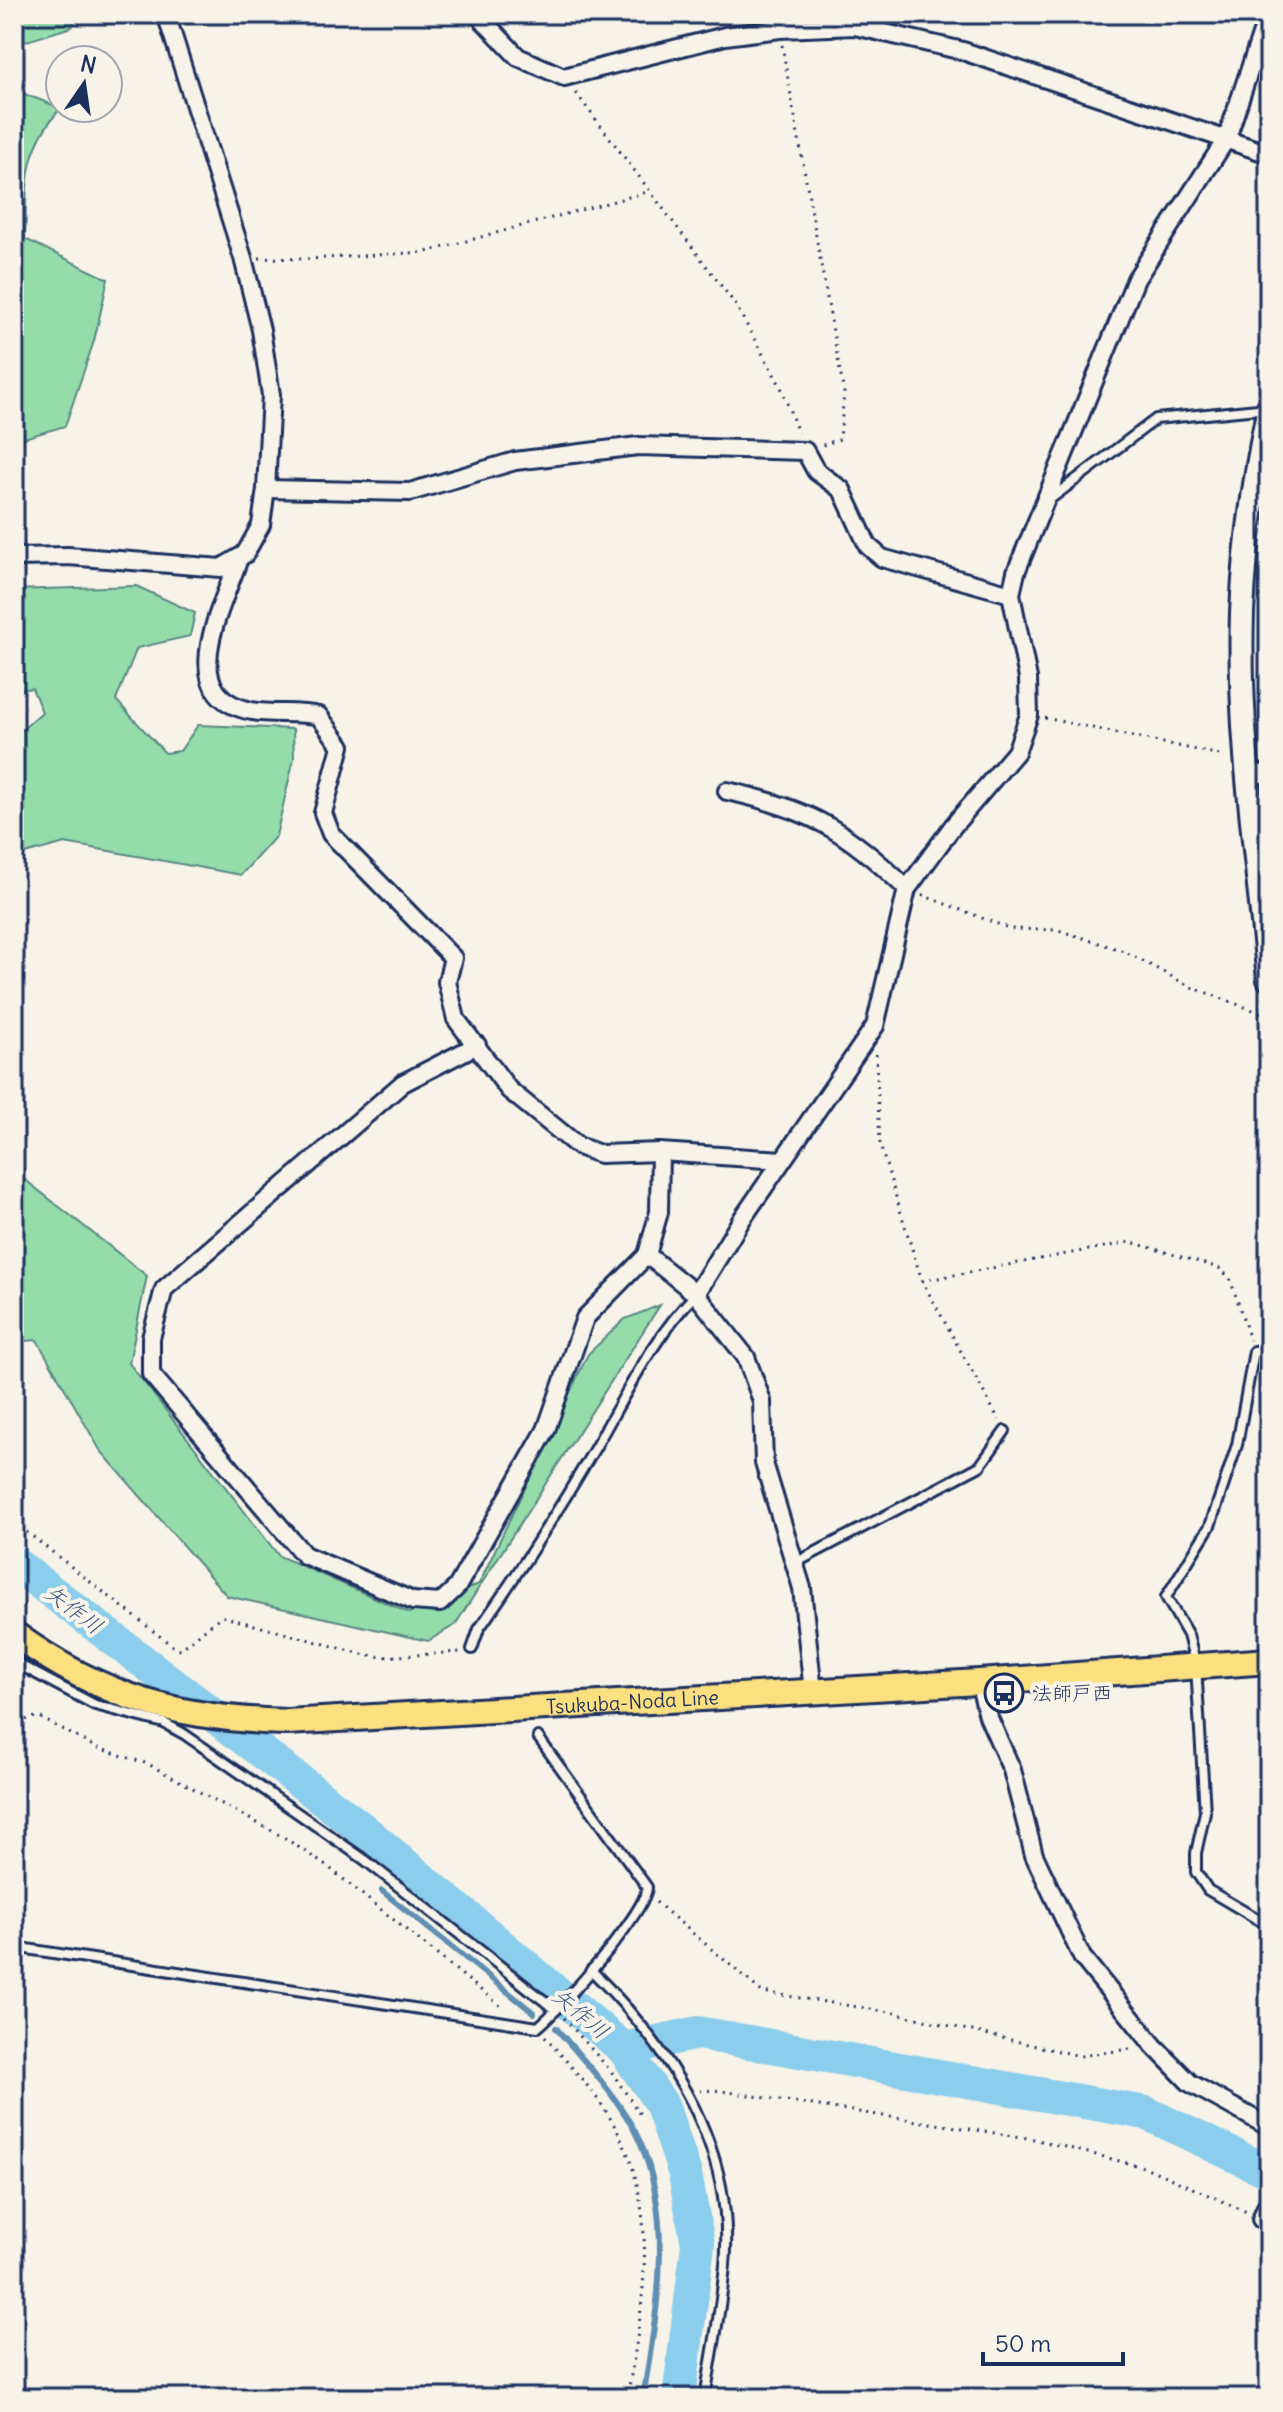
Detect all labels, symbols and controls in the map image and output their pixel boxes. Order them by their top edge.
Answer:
north arrow [44,44,124,124]
text: N [78,49,99,80]
water label: 矢作川 [39,1578,109,1640]
bus stop icon: 法師戸西 [983,1672,1025,1714]
place label: 法師戸西 [1032,1680,1112,1705]
street label: Tsukuba-Noda Line [545,1684,720,1719]
water label: 矢作川 [547,1981,615,2045]
scale bar [983,2316,1123,2366]
text: 50 m [995,2328,1051,2358]

